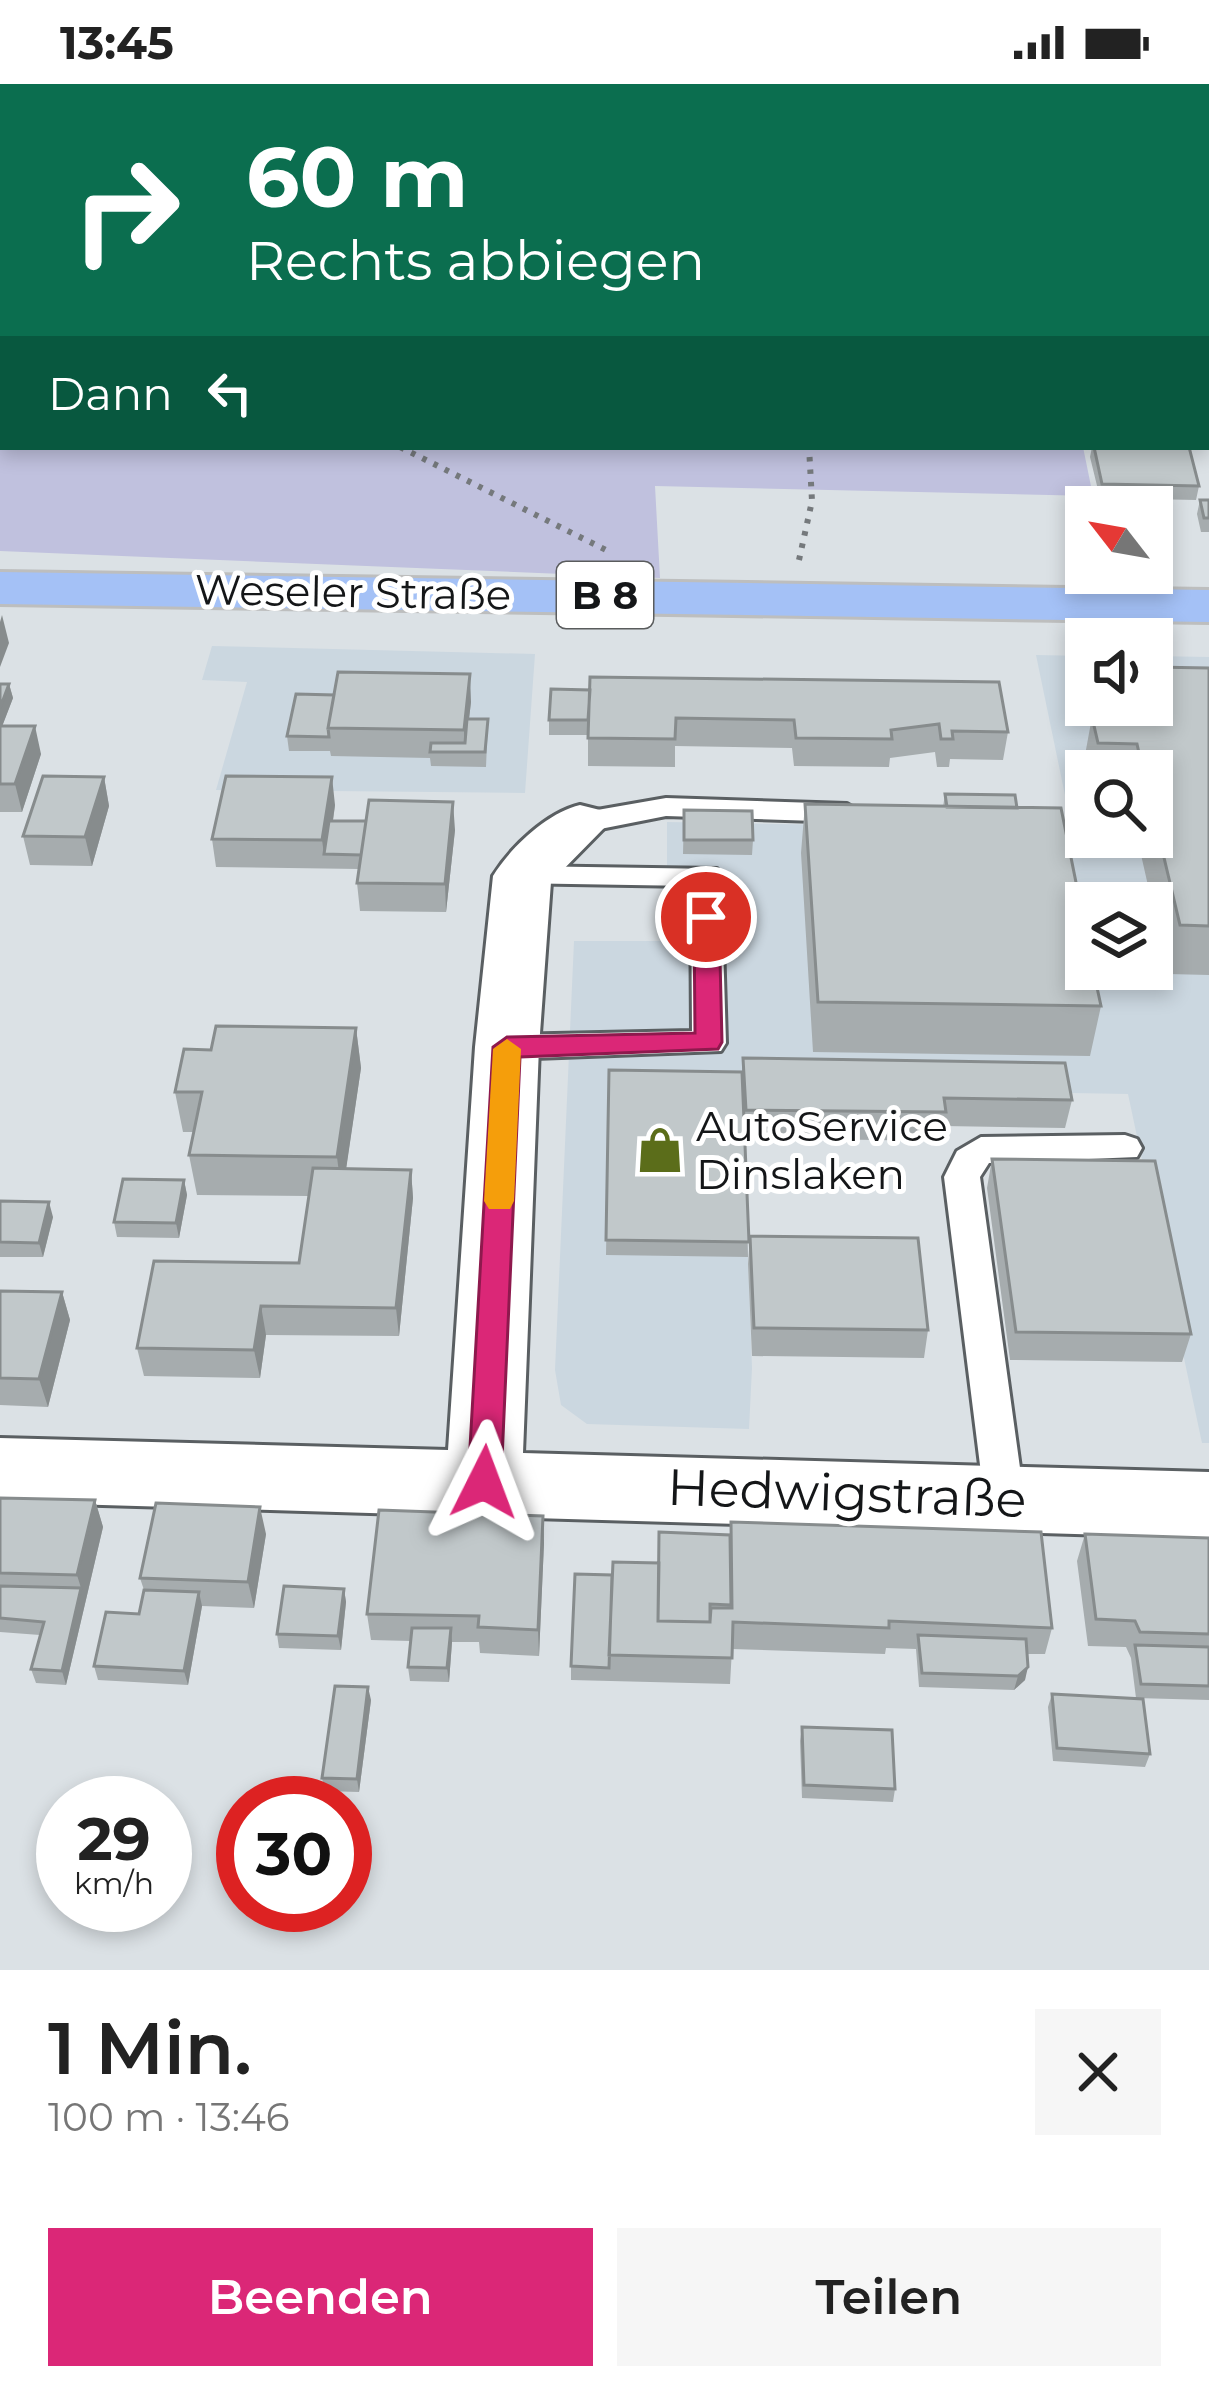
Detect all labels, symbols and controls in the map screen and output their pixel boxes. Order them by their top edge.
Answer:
text: 13:45 [60,15,174,70]
text: 60 m [246,126,468,228]
icon: right [48,132,204,288]
text: Rechts abbiegen [246,228,705,294]
icon: left [197,360,263,426]
text: Dann [48,366,173,421]
north arrow [1065,486,1173,594]
map controls [1065,486,1173,990]
road number: B 8 [557,562,653,628]
street label: Weseler Straße [194,563,512,621]
button: sound [1065,618,1173,726]
button: search [1065,750,1173,858]
pin [655,866,757,968]
button: layers [1065,882,1173,990]
icon: arrive [673,884,739,950]
place label: AutoService Dinslaken [696,1100,948,1200]
shop icon: AutoService Dinslaken [635,1125,685,1175]
position arrow [421,1419,547,1545]
street label: Hedwigstraße [666,1456,1028,1530]
speed limit sign: 30 [216,1776,372,1932]
text: 29 [77,1802,151,1875]
text: km/h [74,1865,154,1902]
text: 1 Min. [48,2004,252,2092]
button: close [1035,2009,1161,2135]
text: 100 m · 13:46 [48,2093,289,2141]
button: Beenden [48,2228,593,2366]
button: Teilen [617,2228,1161,2366]

